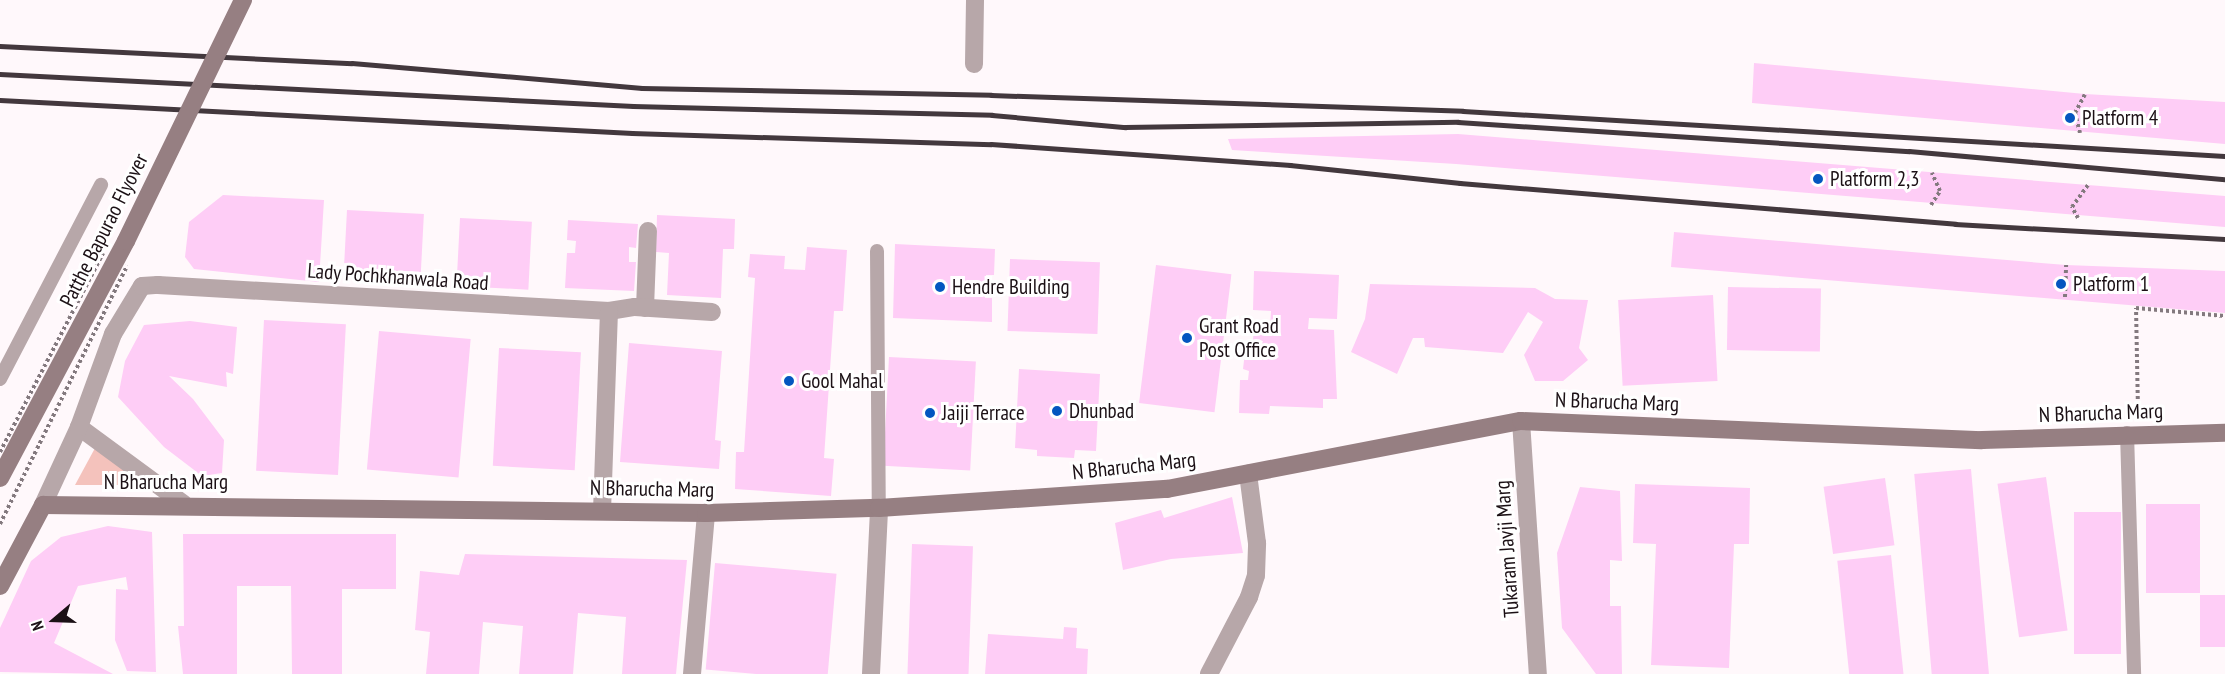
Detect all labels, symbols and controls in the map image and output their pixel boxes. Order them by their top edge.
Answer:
place label: Platform 4 [2082,105,2158,131]
marker: Platform 4 [2063,111,2077,125]
street label: Patthe Bapurao Flyover [55,149,153,311]
place label: Platform 2,3 [1830,166,1920,192]
marker: Platform 2,3 [1811,172,1825,186]
street label: Lady Pochkhanwala Road [306,258,490,296]
place label: Platform 1 [2073,271,2149,297]
place label: Hendre Building [952,274,1070,300]
marker: Platform 1 [2054,277,2068,291]
marker: Hendre Building [933,280,947,294]
place label: Grant Road Post Office [1199,313,1279,363]
marker: Grant Road Post Office [1180,331,1194,345]
place label: Gool Mahal [801,368,883,394]
marker: Gool Mahal [782,374,796,388]
street label: N Bharucha Marg [1554,387,1680,417]
place label: Dhunbad [1069,398,1134,424]
street label: N Bharucha Marg [2038,398,2164,428]
place label: Jaiji Terrace [942,400,1025,426]
marker: Dhunbad [1050,404,1064,418]
marker: Jaiji Terrace [923,406,937,420]
street label: N Bharucha Marg [1071,447,1197,485]
street label: N Bharucha Marg [104,469,228,495]
street label: N Bharucha Marg [590,475,714,503]
street label: Tukaram Javji Marg [1490,480,1524,618]
north arrow [24,590,84,650]
text: N [26,619,48,633]

